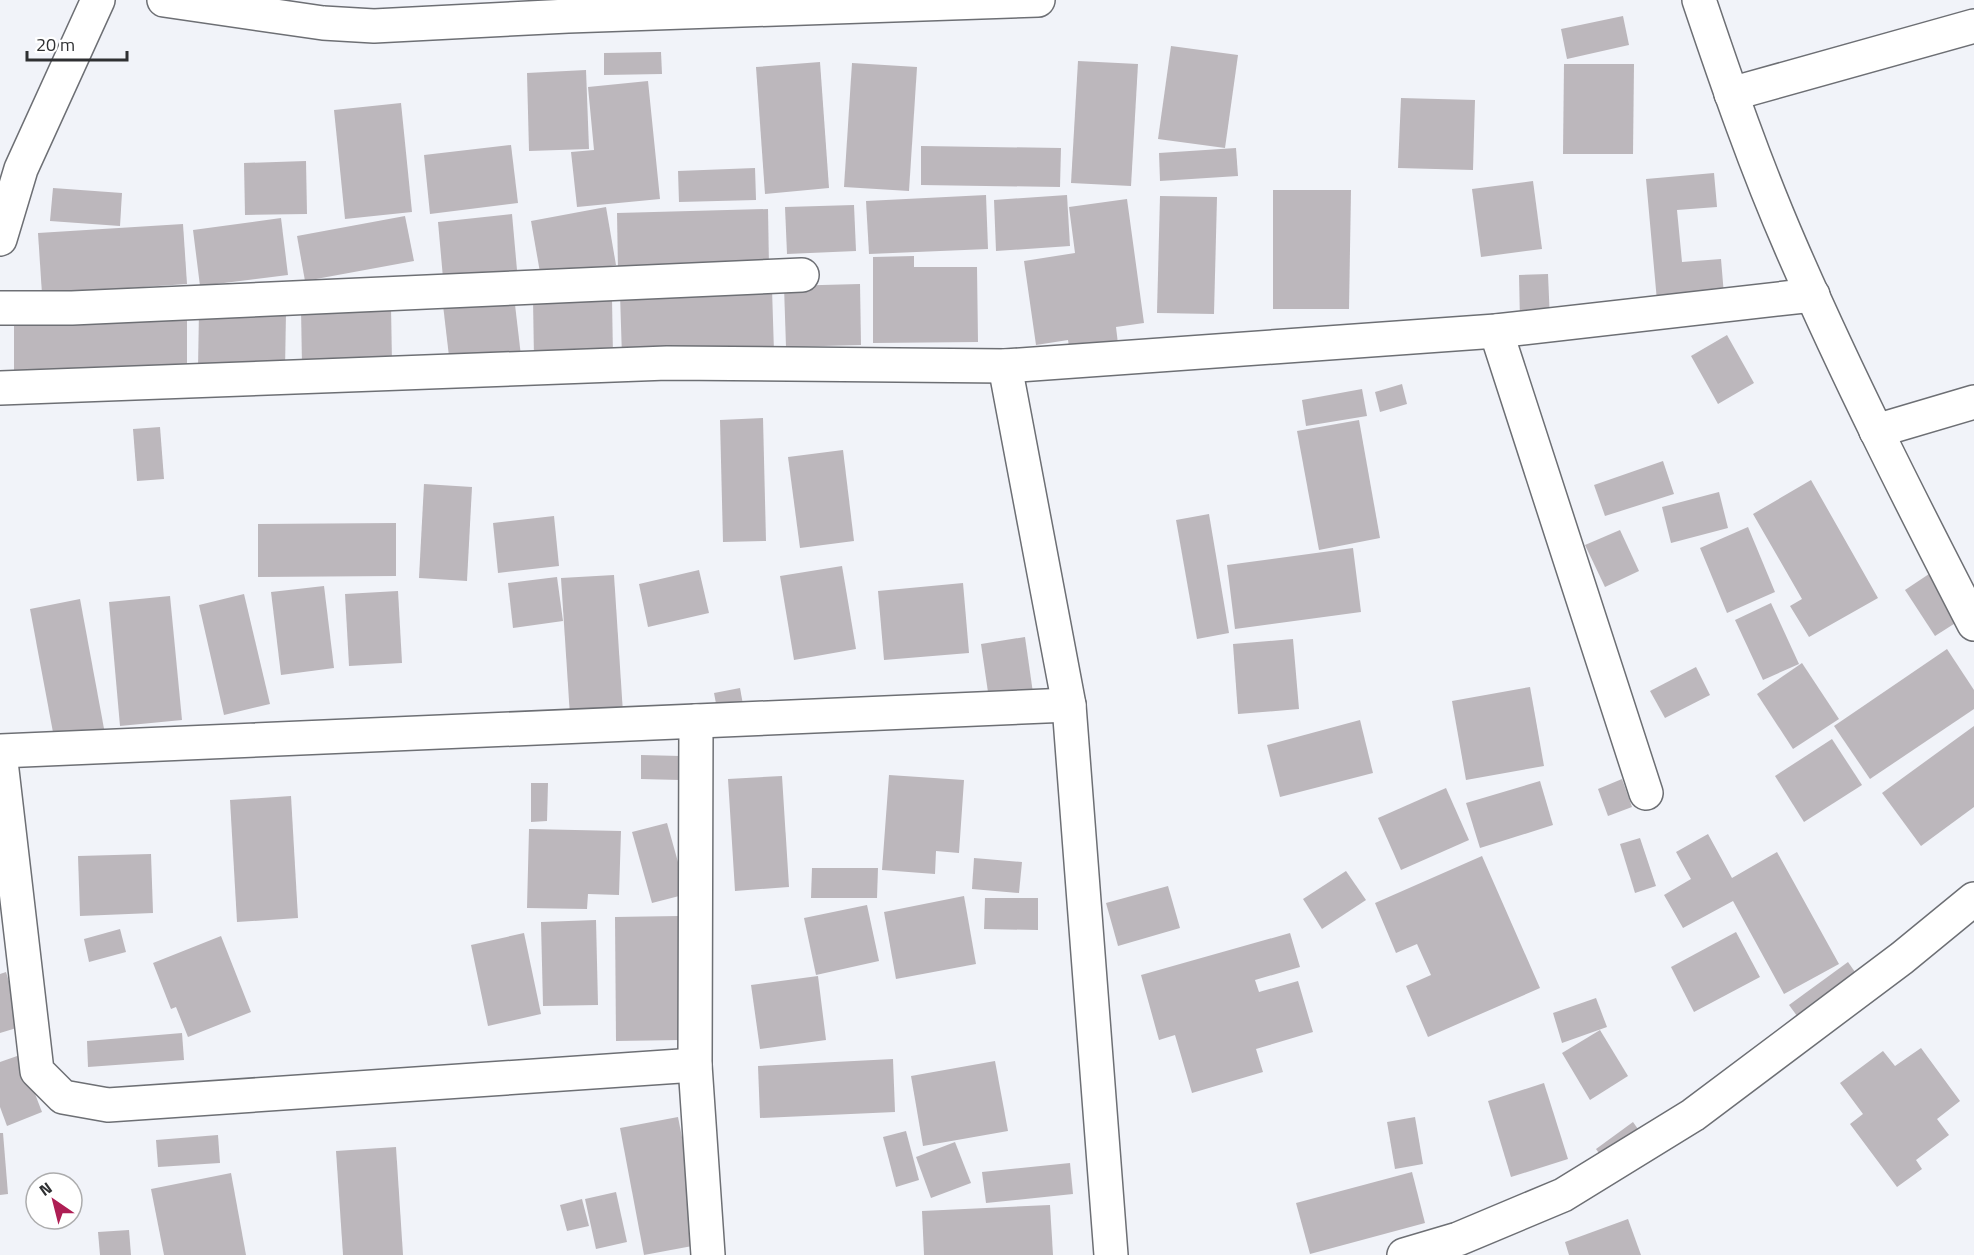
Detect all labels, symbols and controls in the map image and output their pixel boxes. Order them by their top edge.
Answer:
scale bar [27,24,128,62]
text: 20 m [36,31,75,58]
north arrow [24,1171,84,1231]
text: N [34,1176,57,1202]

